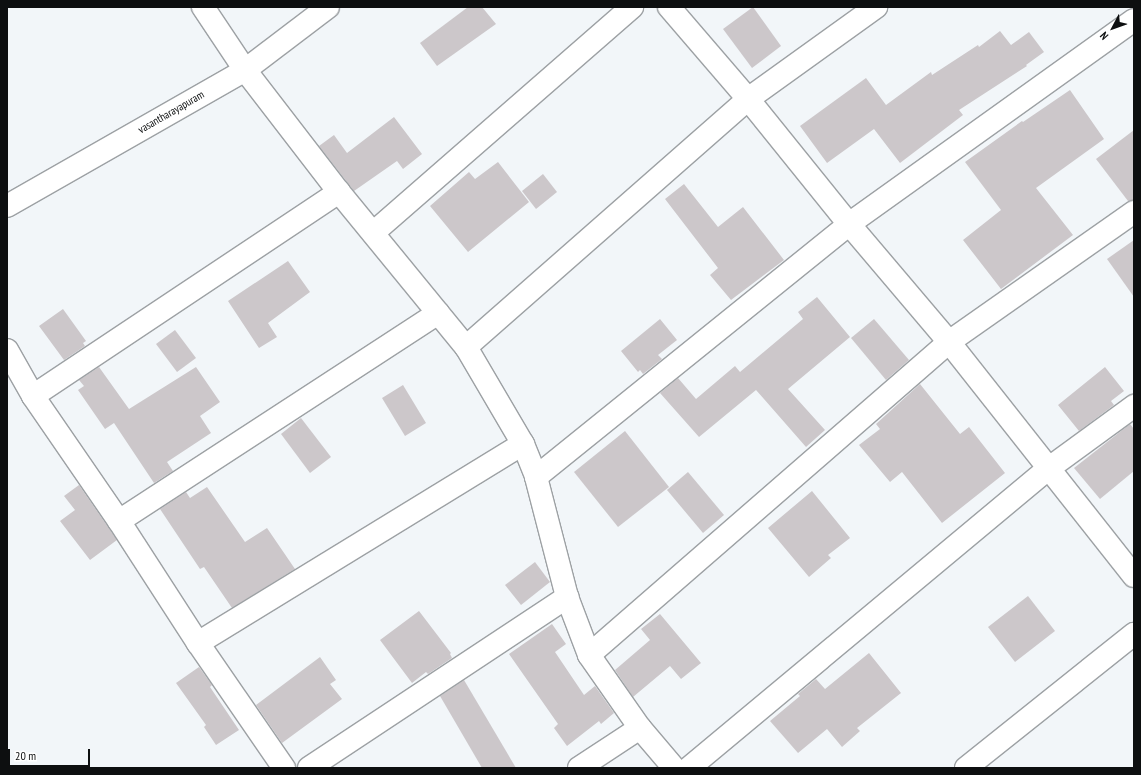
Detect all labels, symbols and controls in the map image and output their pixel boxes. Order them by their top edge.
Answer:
north arrow [1093,8,1133,48]
text: N [1097,29,1111,43]
street label: vasantharayapuram [136,88,206,136]
scale bar [10,741,92,767]
text: 20 m [15,748,36,763]

